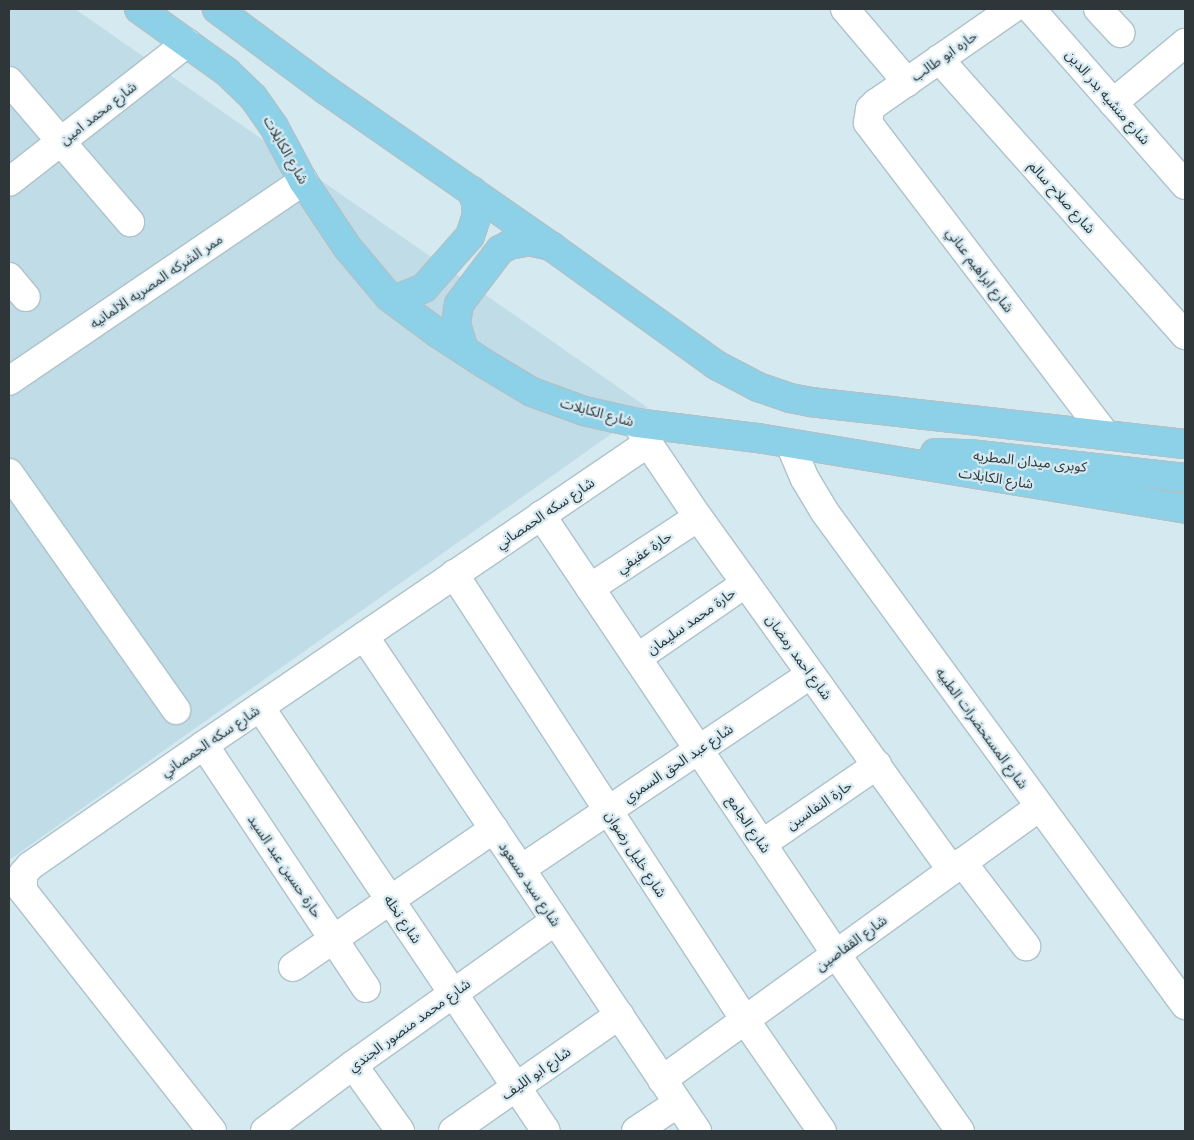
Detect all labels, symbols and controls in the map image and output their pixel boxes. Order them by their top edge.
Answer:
street label: حاره ابو طالب [908,27,980,85]
street label: شارع منشيه بدر الدين [1062,46,1154,148]
street label: شارع محمد امين [56,78,140,148]
street label: شارع الكابلات [260,113,312,187]
street label: شارع صلاح سالم [1025,157,1099,237]
street label: شارع ابراهيم عناني [943,224,1017,316]
street label: ممر الشركه المصريه الالمانيه [86,230,226,332]
street label: شارع الكابلات [558,394,636,430]
street label: كوبرى ميدان المطريه [972,447,1088,475]
street label: شارع الكابلات [957,464,1035,492]
street label: شارع سكه الحمصاني [492,474,598,552]
street label: حارة عفيفي [613,527,675,577]
street label: حارة محمد سليمان [643,584,739,658]
street label: شارع احمد رمضان [763,611,835,703]
street label: شارع المستحضرات الطبيه [932,664,1032,792]
street label: شارع سكه الحمصاني [157,702,263,780]
street label: شارع عبد الحق السمري [620,720,736,806]
street label: حارة النفاسين [783,777,855,833]
street label: شارع الجامع [724,792,774,856]
street label: شارع خليل رضوان [602,808,670,900]
street label: حارة حسين عبد السيد [244,811,326,921]
street label: شارع سيد مسعود [495,838,565,930]
street label: شارع نخله [381,892,425,946]
street label: شارع القفاصين [812,911,890,975]
street label: شارع محمد منصور الجندي [345,975,473,1075]
street label: شارع ابو الليف [498,1043,574,1103]

